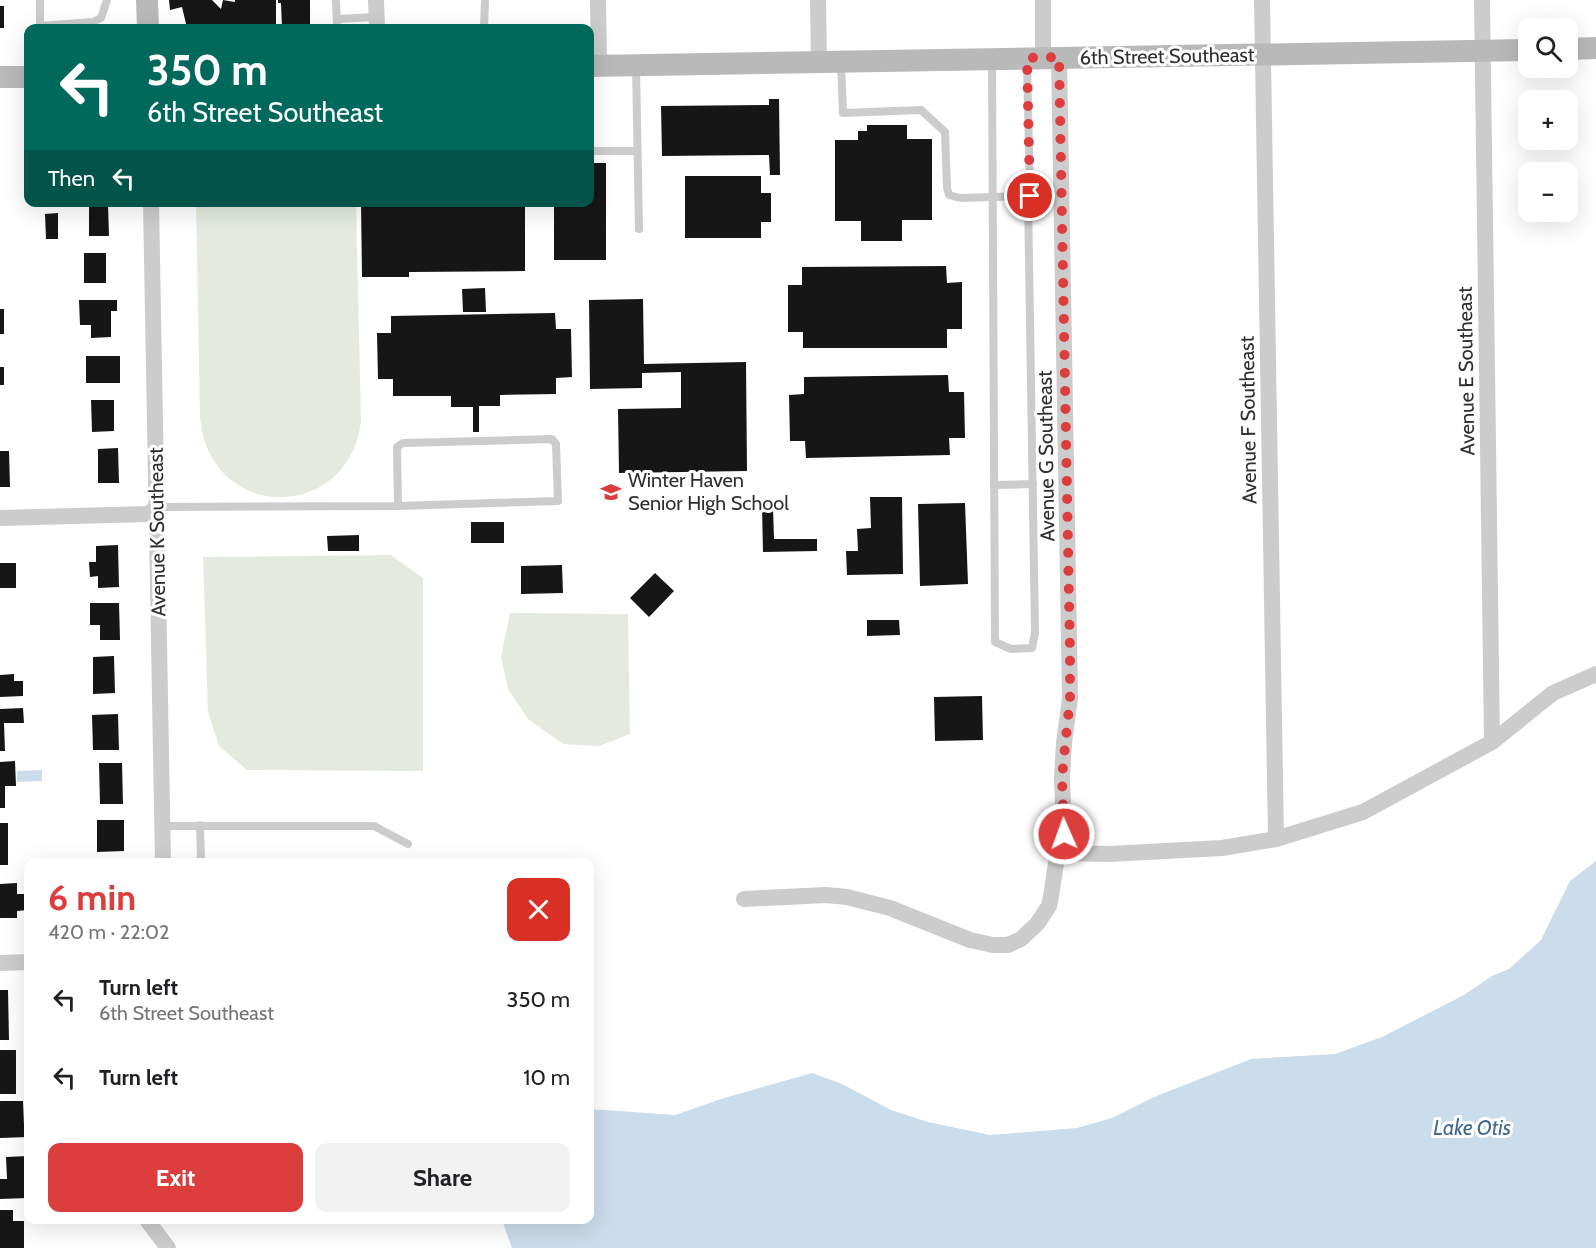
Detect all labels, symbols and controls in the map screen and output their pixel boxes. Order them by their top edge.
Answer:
map controls [1518,18,1578,222]
button: search [1518,18,1578,78]
street label: 6th Street Southeast [1079,42,1255,70]
text: 350 m [147,44,268,96]
icon: left [48,48,126,126]
button: + [1518,90,1578,150]
text: 6th Street Southeast [147,96,383,129]
icon: left [107,162,140,195]
button: − [1518,162,1578,222]
text: Then [48,165,95,192]
pin [1004,170,1055,221]
icon: arrive [1013,179,1046,212]
street label: Avenue E Southeast [1453,286,1479,456]
street label: Avenue F Southeast [1235,335,1261,504]
street label: Avenue G Southeast [1033,370,1059,542]
street label: Avenue K Southeast [144,447,170,617]
place label: Winter Haven Senior High School [628,468,789,515]
school or university icon: Winter Haven Senior High School [599,480,623,504]
position arrow [1032,802,1096,866]
text: 6 min [48,875,136,919]
button: close [507,878,570,941]
text: 420 m · 22:02 [48,920,169,944]
text: Turn left [99,974,178,1001]
icon: left [48,983,81,1016]
text: 350 m [507,986,570,1013]
text: 6th Street Southeast [99,1001,274,1025]
icon: left [48,1061,81,1094]
text: Turn left [99,1064,178,1091]
text: 10 m [523,1064,570,1091]
water label: Lake Otis [1433,1115,1511,1140]
button: Exit [48,1143,303,1212]
button: Share [315,1143,570,1212]

